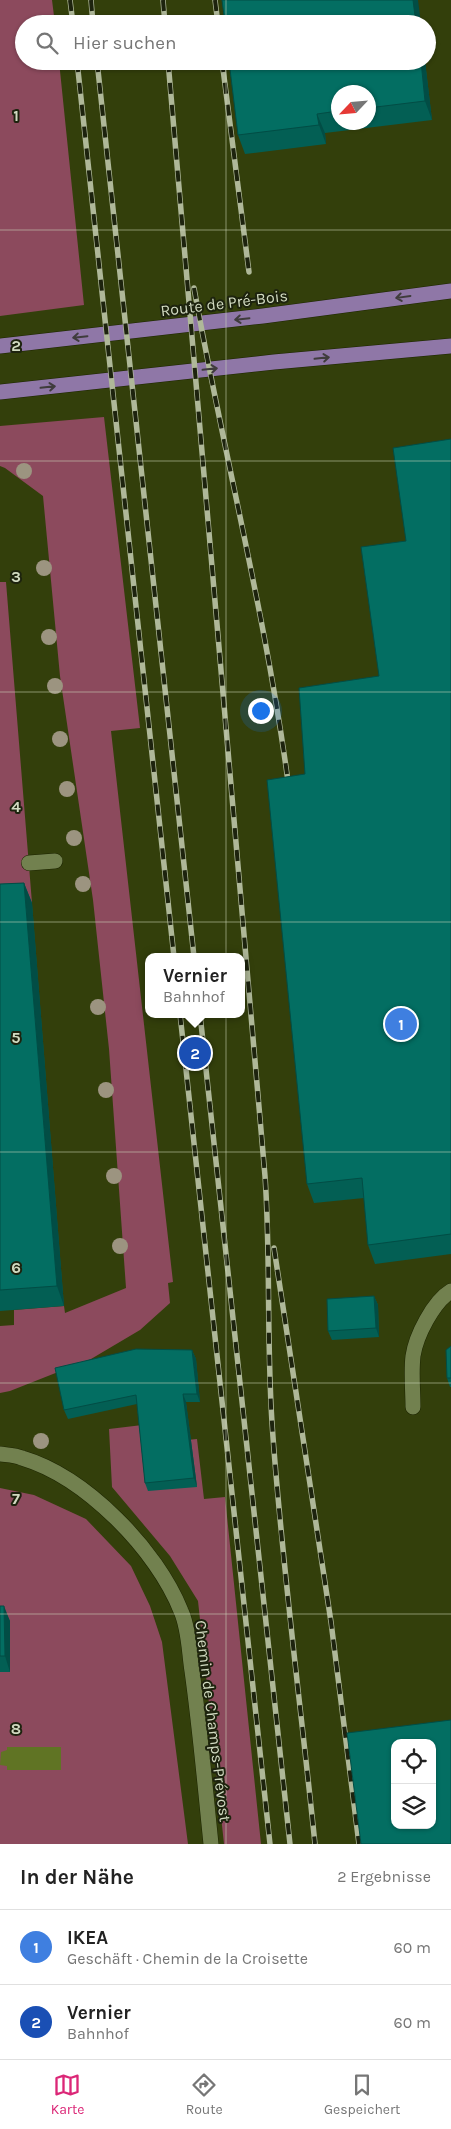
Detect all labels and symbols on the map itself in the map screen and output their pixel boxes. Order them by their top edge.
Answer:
north arrow [331,85,376,130]
text: 1 [13,106,19,125]
street label: Route de Pré-Bois [159,286,289,320]
one-way arrow [395,292,411,302]
one-way arrow [234,314,250,324]
one-way arrow [72,332,88,342]
text: 2 [11,336,21,355]
one-way arrow [314,353,330,363]
one-way arrow [202,364,218,374]
one-way arrow [40,382,56,392]
text: 3 [11,567,21,586]
your location [248,698,274,724]
text: 4 [11,797,21,816]
pin: 1 [385,1005,417,1043]
text: 5 [11,1028,21,1047]
pin: 2 [179,1034,211,1072]
text: 6 [11,1258,21,1277]
text: 7 [12,1489,20,1508]
street label: Chemin de Champs-Prévost [191,1619,235,1823]
text: 8 [11,1719,21,1738]

